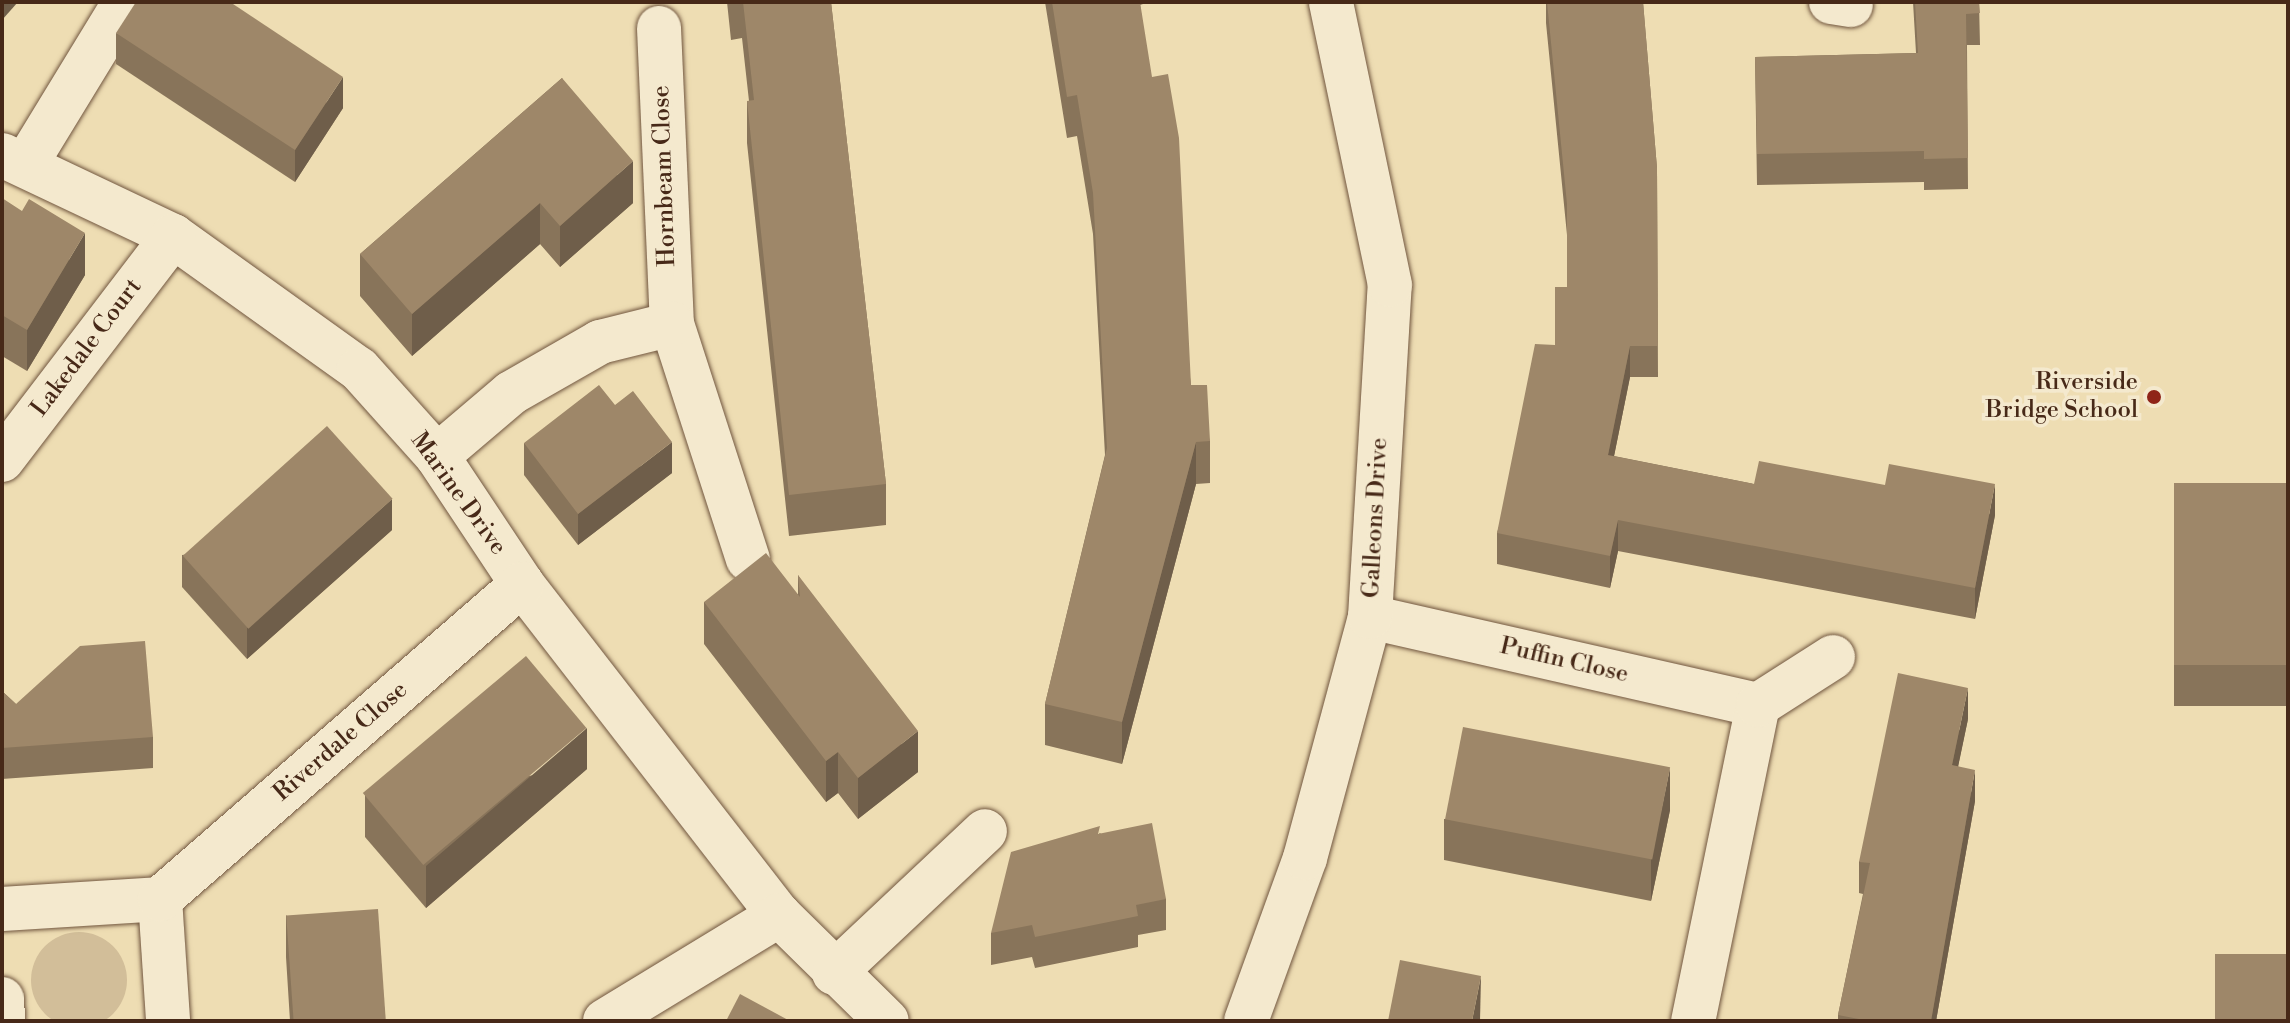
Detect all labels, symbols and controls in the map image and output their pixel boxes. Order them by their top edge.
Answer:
street label: Hornbeam Close [647,85,683,267]
street label: Lakedale Court [26,273,148,423]
place label: Riverside Bridge School [1985,369,2138,425]
marker: Riverside Bridge School [2145,388,2163,406]
street label: Marine Drive [404,427,512,561]
street label: Galleons Drive [1357,437,1395,599]
street label: Puffin Close [1497,632,1631,690]
street label: Riverdale Close [268,676,414,808]

